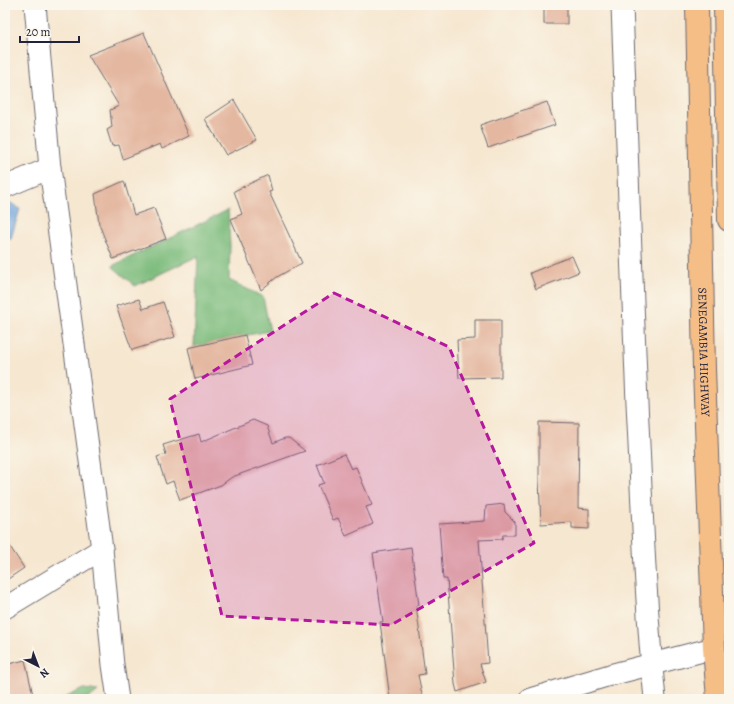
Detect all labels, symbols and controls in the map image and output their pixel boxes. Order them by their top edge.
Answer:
scale bar [20,18,79,44]
text: 20 m [26,24,50,40]
street label: SENEGAMBIA HIGHWAY [694,287,714,417]
north arrow [18,646,58,686]
text: N [36,665,52,681]

